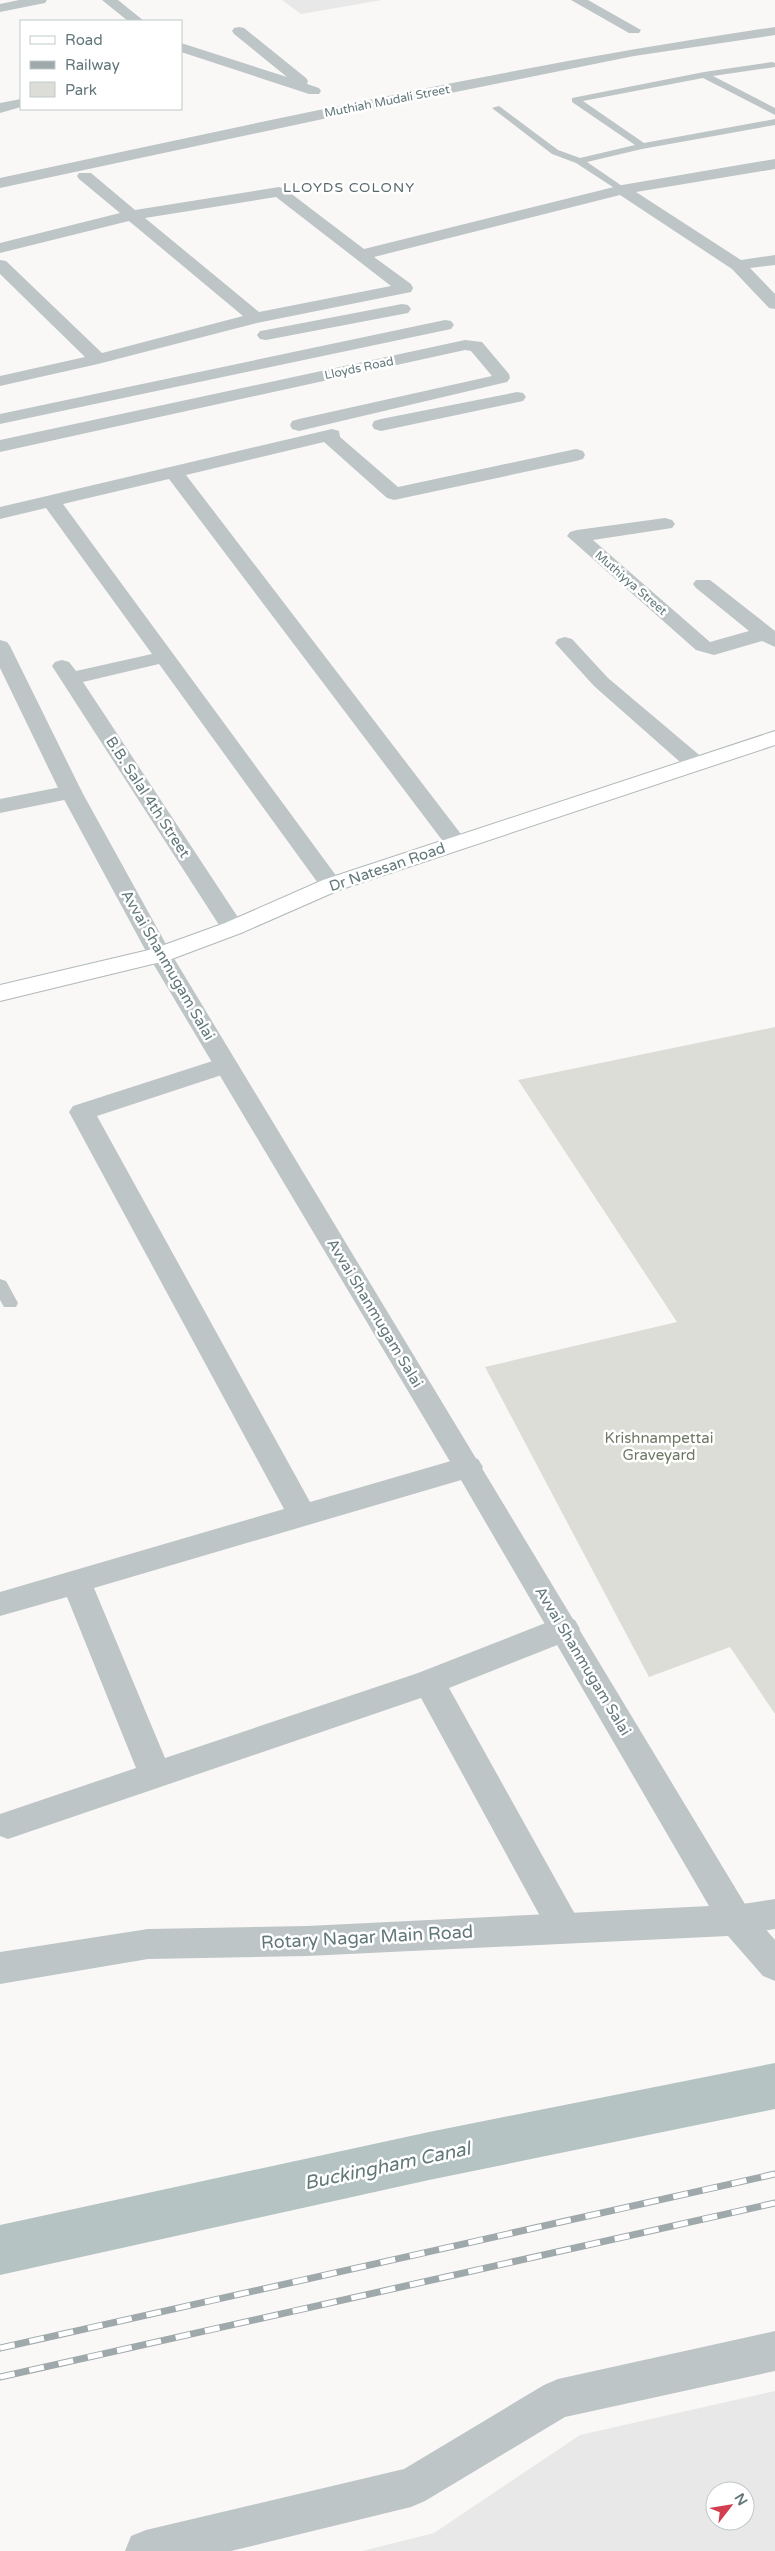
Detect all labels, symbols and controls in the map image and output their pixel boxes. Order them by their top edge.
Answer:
legend [20,20,182,110]
text: Road [65,31,103,49]
text: Railway [65,56,120,74]
text: Park [65,81,97,99]
street label: Muthiah Mudali Street [323,82,451,120]
district label: LLOYDS COLONY [283,179,415,196]
street label: Lloyds Road [323,354,395,382]
street label: Muthiyya Street [592,548,670,618]
street label: B.B. Salal 4th Street [102,733,194,861]
street label: Dr Natesan Road [327,839,447,895]
street label: Avvai Shanmugam Salai [118,887,218,1043]
street label: Avvai Shanmugam Salai [323,1235,427,1391]
park label: Krishnampettai Graveyard [605,1429,713,1464]
street label: Avvai Shanmugam Salai [531,1583,635,1739]
street label: Rotary Nagar Main Road [260,1920,474,1954]
water label: Buckingham Canal [302,2137,474,2194]
north arrow [705,2481,755,2531]
text: N [731,2490,751,2509]

